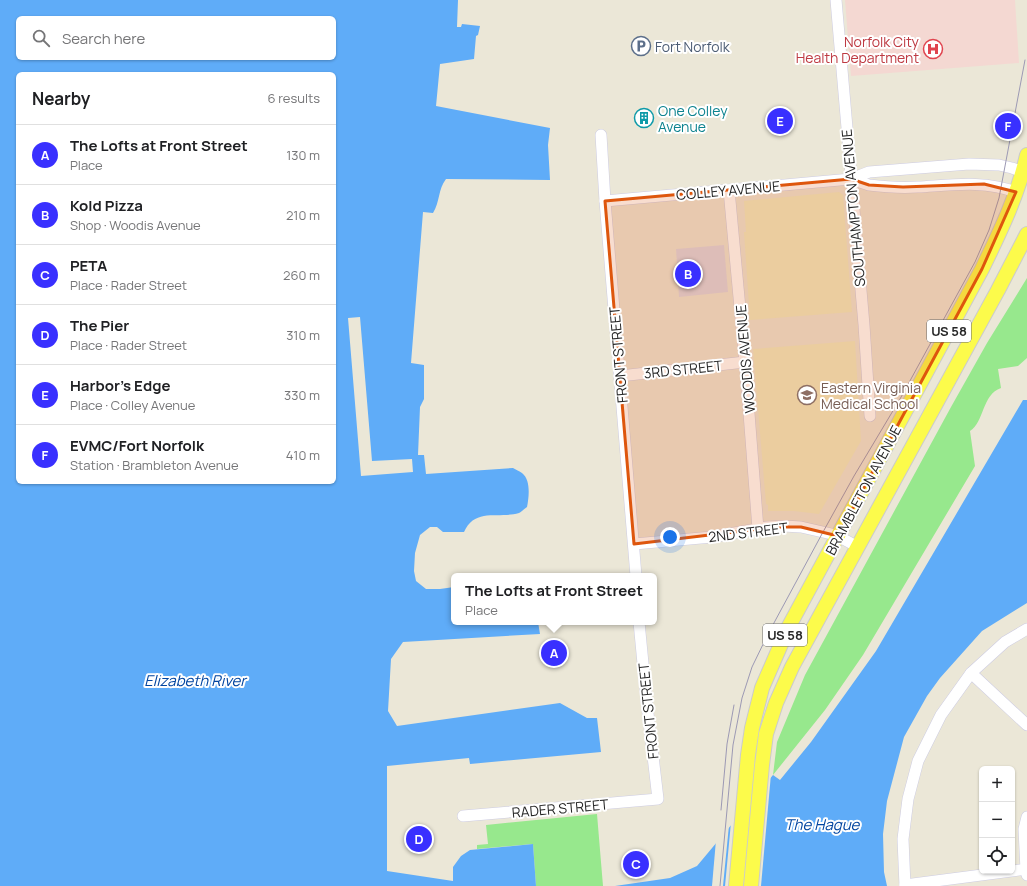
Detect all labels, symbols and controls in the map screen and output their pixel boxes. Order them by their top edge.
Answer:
search box [16,16,336,60]
icon: search [30,27,52,49]
text: Search here [62,28,145,49]
place label: Norfolk City Health Department [796,32,920,67]
parking icon: Fort Norfolk [630,35,652,57]
place label: Fort Norfolk [655,37,731,56]
hospital icon: Norfolk City Health Department [922,38,944,60]
text: Nearby [32,87,90,110]
text: 6 results [268,89,320,107]
place label: One Colley Avenue [658,101,728,136]
pin: E [767,106,793,136]
building icon: One Colley Avenue [633,107,655,129]
pin: F [995,111,1021,141]
street label: SOUTHAMPTON AVENUE [837,128,869,288]
text: The Lofts at Front Street [70,135,248,156]
text: A [41,146,49,164]
text: 130 m [286,146,320,164]
text: Place [70,156,103,174]
street label: COLLEY AVENUE [675,176,781,204]
text: Kold Pizza [70,195,143,216]
text: B [41,206,49,224]
text: 210 m [286,206,320,224]
text: Shop · Woodis Avenue [70,216,201,234]
text: PETA [70,255,107,276]
pin: B [675,259,701,289]
text: C [40,266,50,284]
text: 260 m [283,266,320,284]
text: Place · Rader Street [70,276,187,294]
street label: WOODIS AVENUE [731,304,759,414]
street label: FRONT STREET [604,305,632,404]
text: The Pier [70,315,129,336]
road number: US 58 [927,320,971,342]
text: D [40,326,50,344]
text: 310 m [286,326,320,344]
text: Place · Rader Street [70,336,187,354]
street label: 3RD STREET [643,355,724,383]
text: Harbor's Edge [70,375,170,396]
place label: Eastern Virginia Medical School [821,378,921,413]
school or university icon: Eastern Virginia Medical School [796,384,818,406]
text: E [41,386,49,404]
text: 330 m [284,386,320,404]
text: Place · Colley Avenue [70,396,195,414]
street label: BRAMBLETON AVENUE [821,422,905,558]
text: EVMC/Fort Norfolk [70,435,204,456]
text: F [42,446,48,464]
text: 410 m [286,446,320,464]
text: Station · Brambleton Avenue [70,456,239,474]
street label: 2ND STREET [707,518,789,546]
your location [660,527,680,547]
popup [451,573,657,625]
text: The Lofts at Front Street [465,580,643,601]
text: Place [465,601,498,619]
road number: US 58 [763,624,807,646]
pin: A [541,638,567,668]
street label: FRONT STREET [633,661,662,760]
water label: Elizabeth River [144,670,248,691]
map controls [979,766,1015,874]
button: + [979,766,1015,802]
street label: RADER STREET [511,794,610,822]
button: − [979,802,1015,838]
water label: The Hague [785,814,861,835]
pin: D [406,824,432,854]
button: locate [979,838,1015,874]
pin: C [623,849,649,879]

